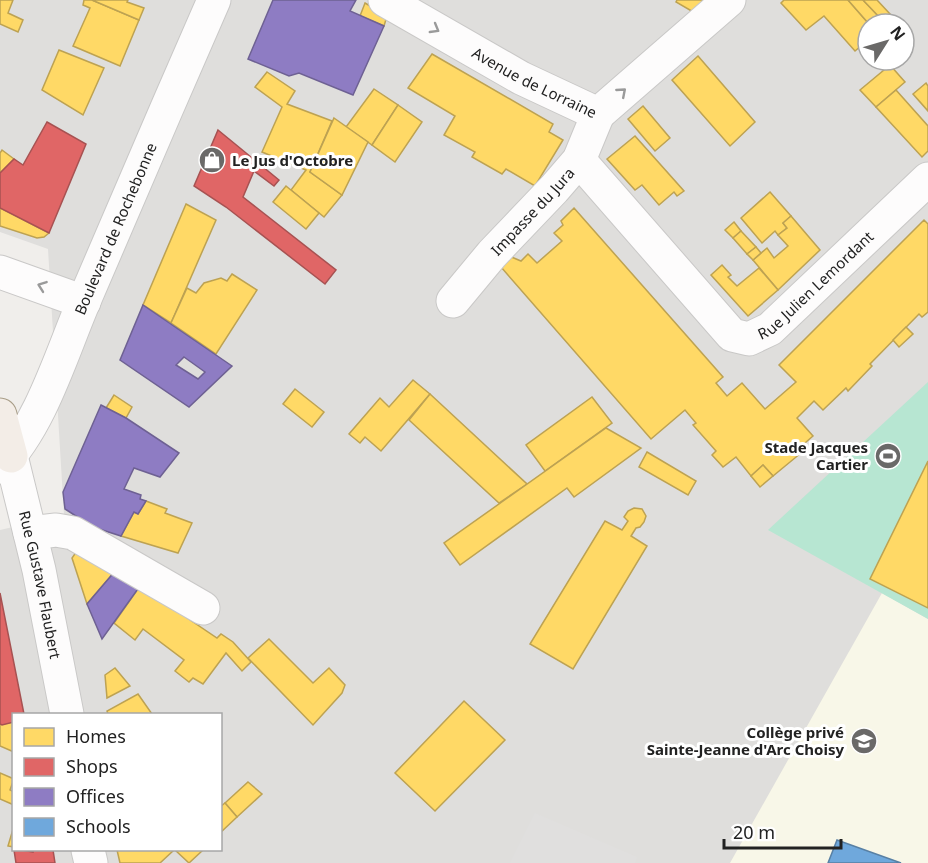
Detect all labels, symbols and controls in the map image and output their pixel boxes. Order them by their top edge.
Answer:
north arrow [856,12,916,72]
text: N [885,21,911,45]
one-way arrow [429,22,439,33]
street label: Avenue de Lorraine [469,42,600,122]
one-way arrow [615,89,626,100]
street label: Boulevard de Rochebonne [69,139,161,318]
shop icon: Le Jus d'Octobre [197,145,227,175]
place label: Le Jus d'Octobre [232,150,353,170]
street label: Impasse du Jura [486,163,579,259]
street label: Rue Julien Lemordant [754,226,878,344]
one-way arrow [37,281,48,294]
place label: Stade Jacques Cartier [764,437,868,474]
sports icon: Stade Jacques Cartier [873,441,903,471]
street label: Rue Gustave Flaubert [15,509,66,661]
legend [12,713,222,851]
place label: Collège privé Sainte-Jeanne d'Arc Choisy [647,722,844,759]
text: Homes [66,724,126,748]
school or university icon: Collège privé Sainte-Jeanne d'Arc Choisy [849,726,879,756]
text: Shops [66,754,118,778]
text: Offices [66,784,125,808]
scale bar [724,812,841,850]
text: Schools [66,814,131,838]
text: 20 m [733,820,775,844]

